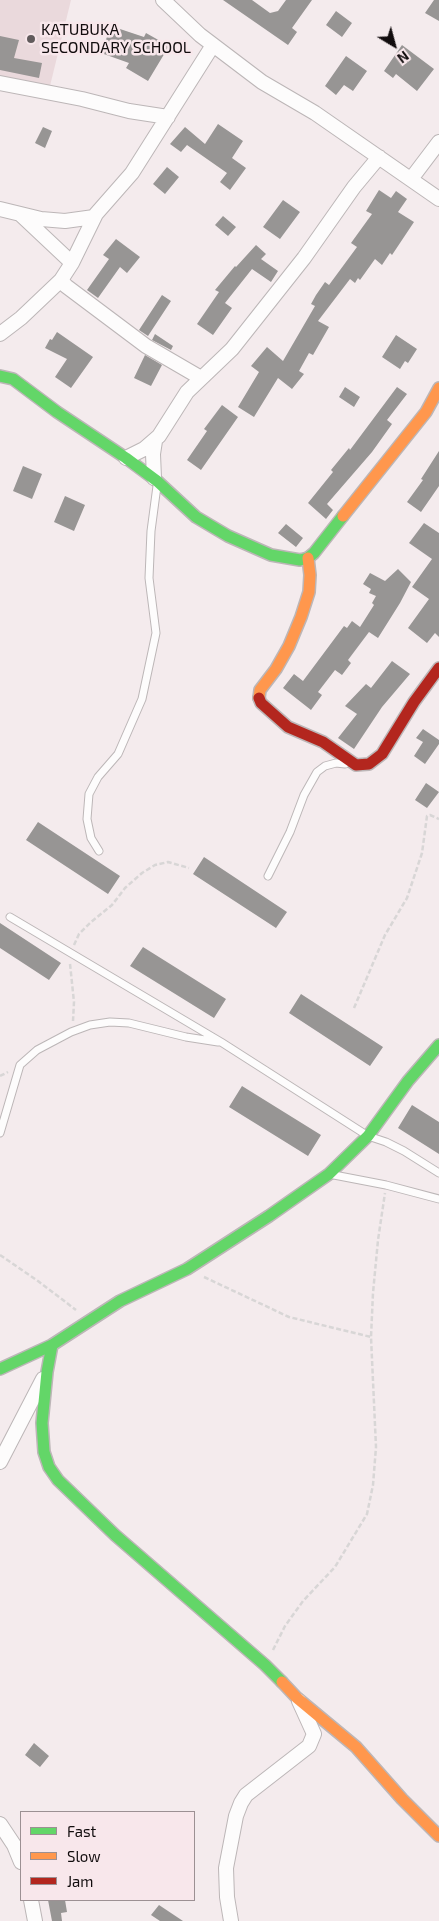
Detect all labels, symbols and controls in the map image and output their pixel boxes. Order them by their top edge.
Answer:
place label: KATUBUKA SECONDARY SCHOOL [41,20,191,58]
north arrow [369,20,419,70]
marker: KATUBUKA SECONDARY SCHOOL [25,33,37,45]
text: N [394,48,412,67]
legend [20,1811,195,1901]
text: Fast [67,1822,96,1840]
text: Slow [67,1847,101,1865]
text: Jam [67,1872,93,1890]

